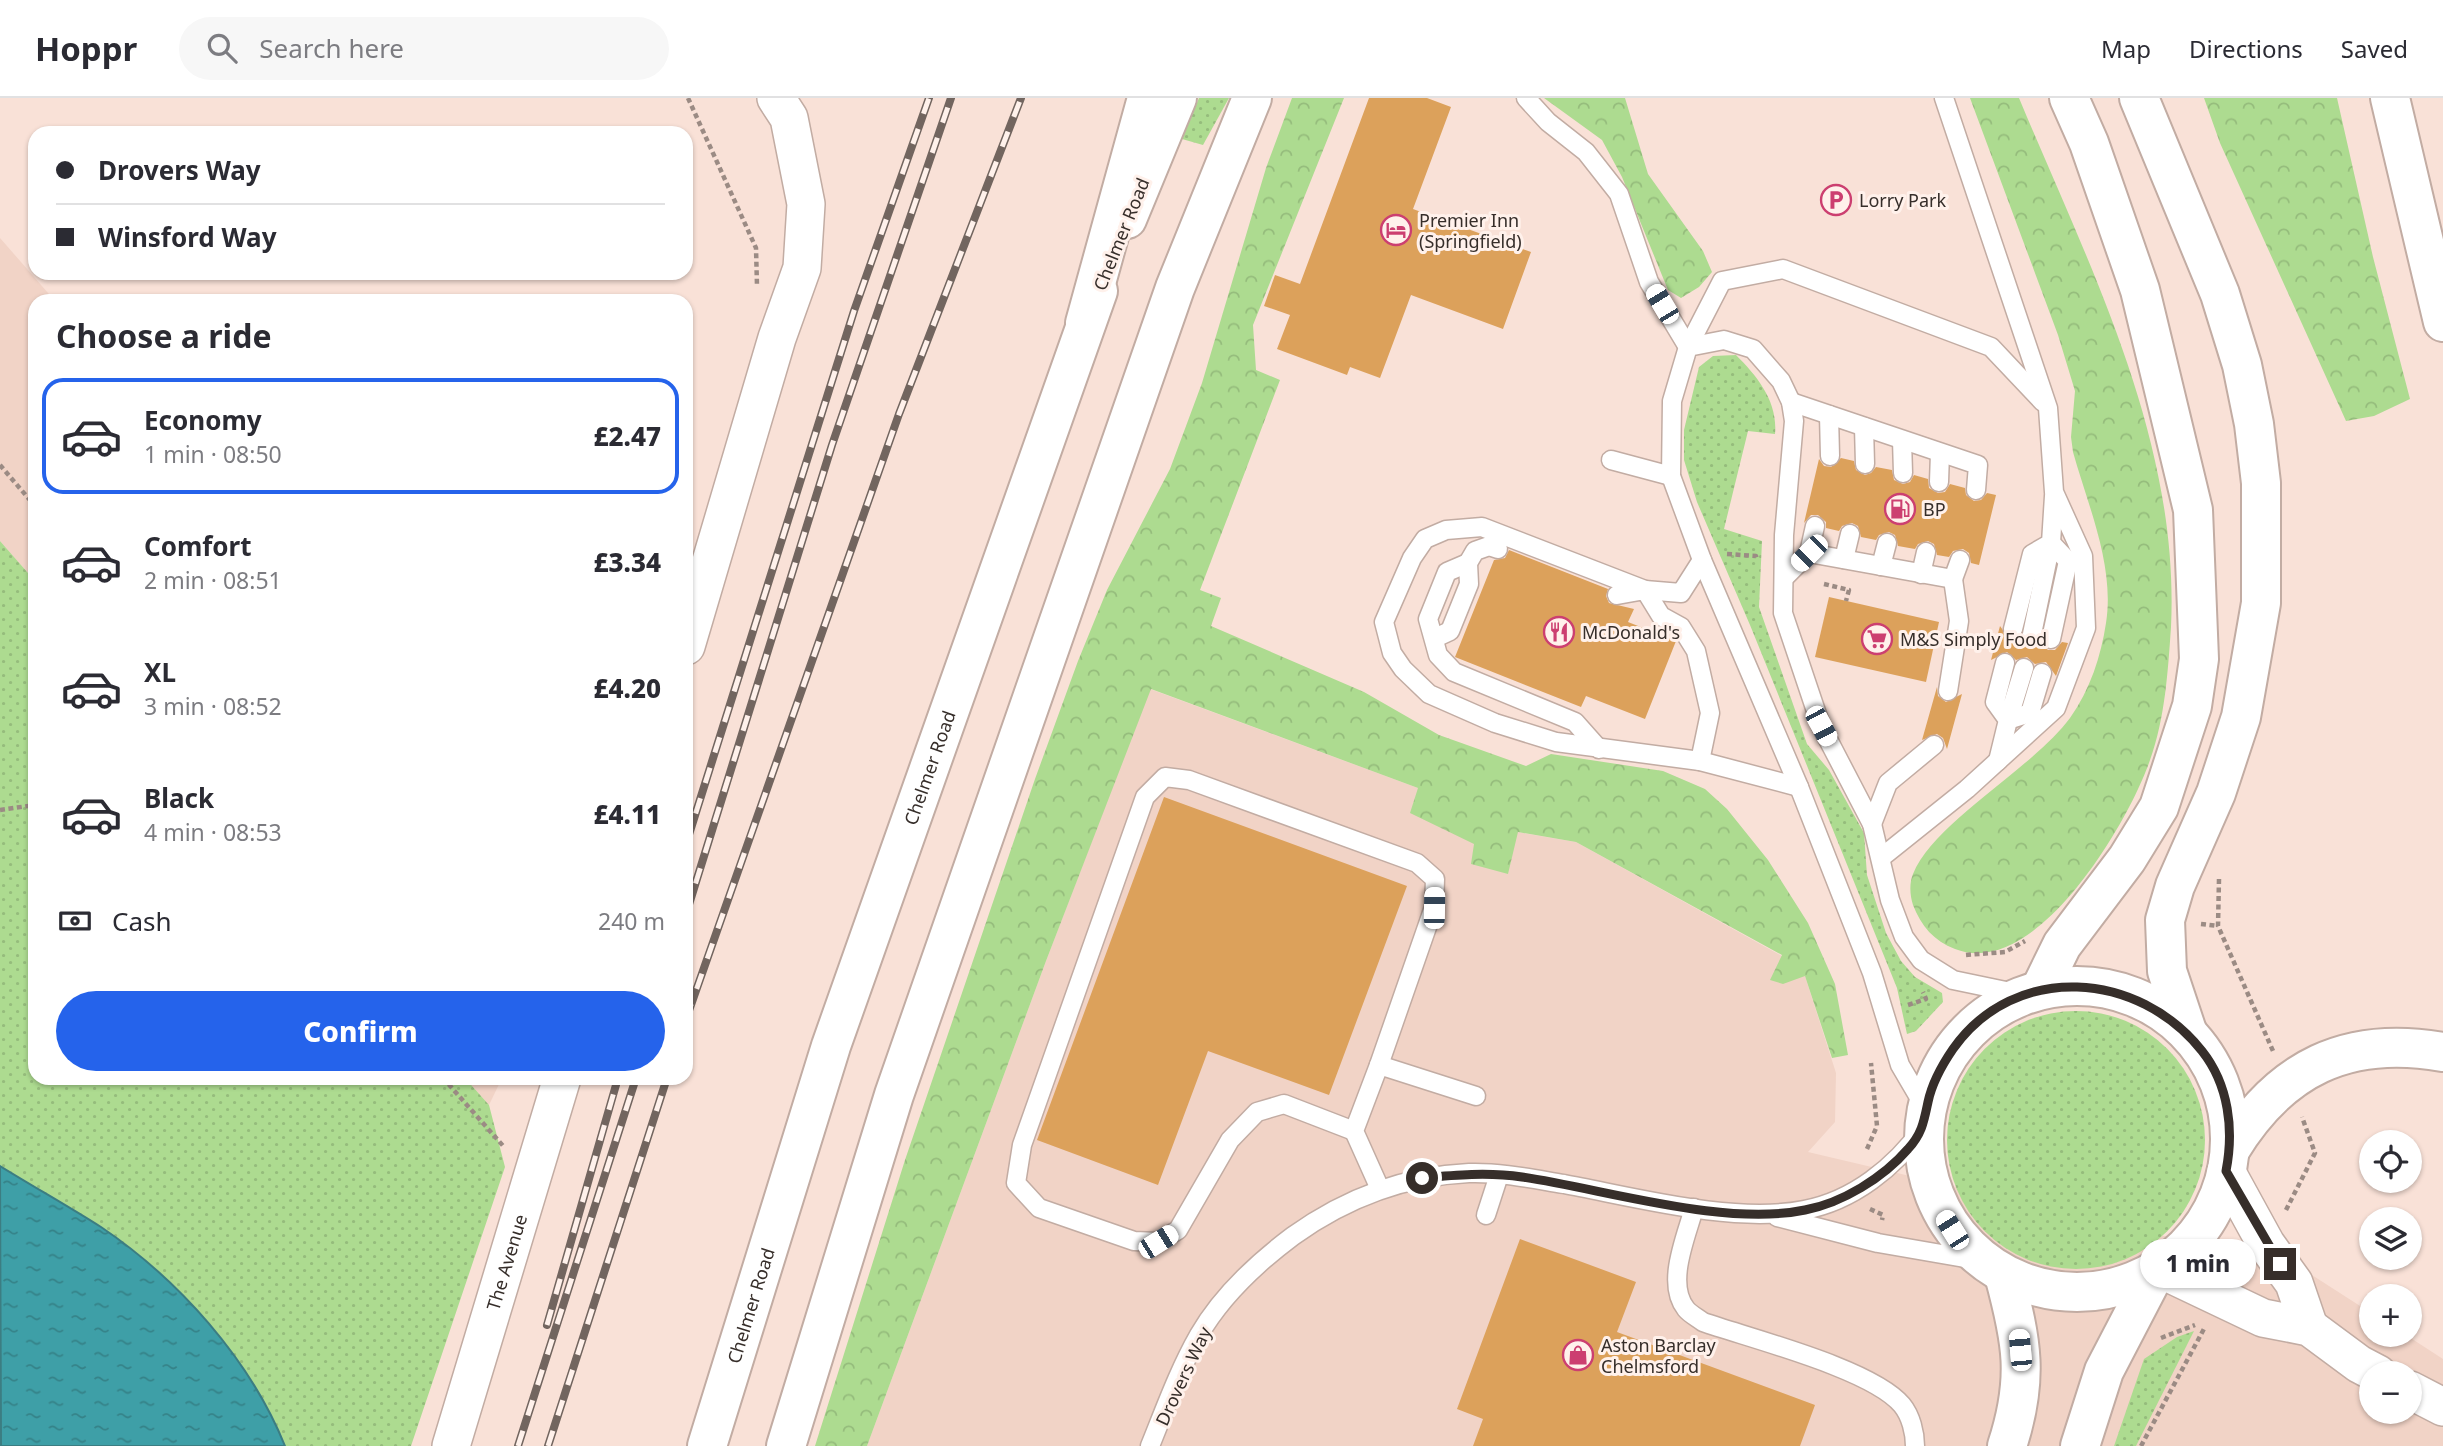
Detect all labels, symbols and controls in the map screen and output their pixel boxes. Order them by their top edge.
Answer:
search box [179,17,669,80]
text: Hoppr [35,26,137,71]
icon: search [203,29,241,67]
text: Search here [259,30,404,66]
text: Map [2101,32,2151,65]
text: Directions [2189,32,2303,65]
text: Saved [2341,32,2408,65]
text: Drovers Way [98,152,261,188]
street label: Chelmer Road [1087,174,1155,294]
parking icon: Lorry Park [1819,183,1853,217]
place label: Lorry Park [1859,188,1946,212]
place label: Premier Inn (Springfield) [1419,208,1522,253]
hotel icon: Premier Inn (Springfield) [1379,213,1413,247]
text: Winsford Way [98,219,277,255]
car [1643,281,1682,327]
text: Choose a ride [56,314,272,357]
text: Economy [144,402,262,438]
icon: car [60,405,123,468]
text: £2.47 [593,418,661,454]
text: 1 min · 08:50 [144,438,282,470]
fuel station icon: BP [1883,492,1917,526]
place label: BP [1923,497,1946,521]
text: Comfort [144,528,252,564]
icon: car [60,531,123,594]
car [1787,531,1832,575]
text: £3.34 [593,544,661,580]
text: 2 min · 08:51 [144,564,282,596]
restaurant icon: McDonald's [1542,615,1576,649]
place label: McDonald's [1582,620,1680,644]
supermarket icon: M&S Simply Food [1860,622,1894,656]
place label: M&S Simply Food [1900,627,2047,651]
text: XL [144,654,176,690]
icon: car [60,657,123,720]
text: £4.20 [593,670,661,706]
text: 3 min · 08:52 [144,690,282,722]
car [1802,703,1841,749]
street label: Chelmer Road [898,707,961,828]
text: Black [144,780,214,816]
icon: car [60,783,123,846]
text: £4.11 [593,796,661,832]
text: 4 min · 08:53 [144,816,282,848]
car [1424,887,1445,929]
icon: cash [56,902,94,940]
text: Cash [112,903,172,939]
text: 240 m [598,905,665,937]
button: Confirm [56,991,665,1071]
map controls [2359,1130,2422,1424]
button: locate [2359,1130,2422,1193]
route start [1406,1162,1438,1194]
car [1932,1207,1973,1253]
button: layers [2359,1207,2422,1270]
street label: The Avenue [481,1211,532,1313]
car [1135,1222,1182,1262]
callout: 1 min [2140,1240,2256,1288]
street label: Chelmer Road [721,1245,780,1366]
text: 1 min [2166,1247,2230,1279]
route end [2264,1248,2296,1280]
button: + [2359,1284,2422,1347]
street label: Drovers Way [1150,1322,1217,1429]
car [2008,1328,2033,1372]
place label: Aston Barclay Chelmsford [1601,1333,1717,1378]
shop icon: Aston Barclay Chelmsford [1561,1338,1595,1372]
button: − [2359,1361,2422,1424]

